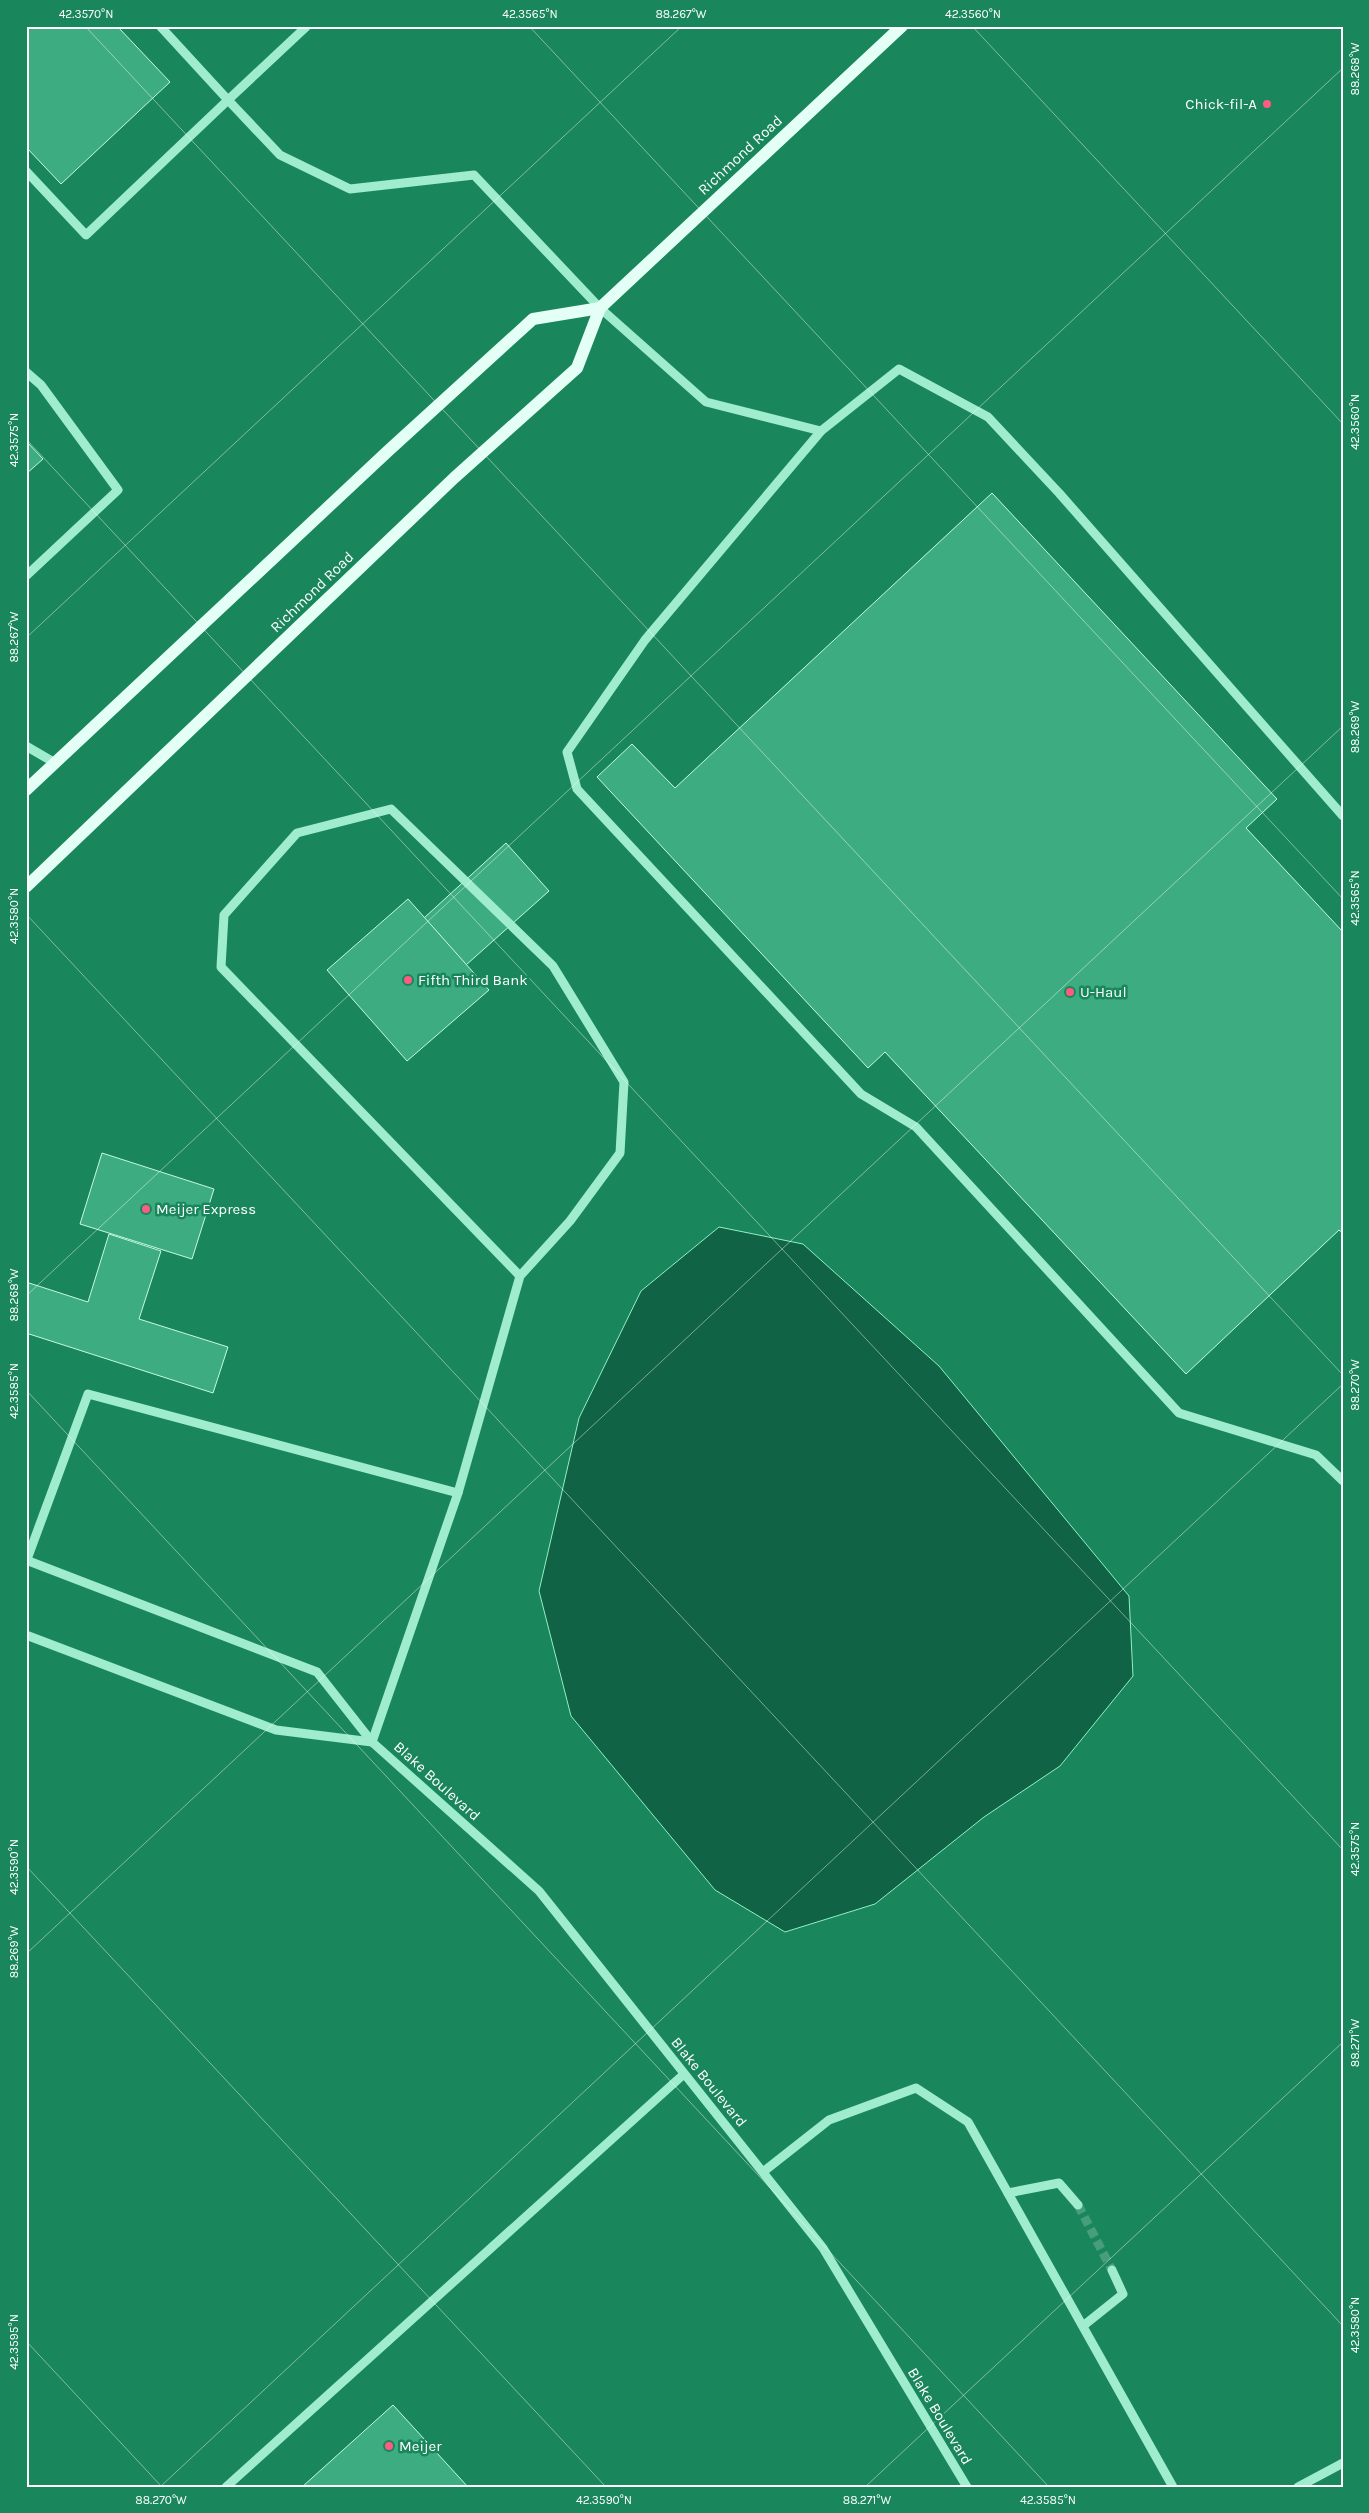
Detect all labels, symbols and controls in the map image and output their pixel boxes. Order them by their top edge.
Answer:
text: 42.3570°N [59,7,113,21]
text: 42.3565°N [502,7,558,21]
text: 88.267°W [655,7,707,21]
text: 42.3560°N [945,7,1001,21]
text: 88.268°W [1348,42,1362,95]
place label: Chick-fil-A [1185,95,1257,113]
marker: Chick-fil-A [1261,98,1273,110]
street label: Richmond Road [694,111,786,199]
text: 42.3560°N [1348,394,1362,450]
text: 42.3575°N [7,413,21,467]
street label: Richmond Road [267,548,357,636]
text: 88.267°W [7,611,21,663]
text: 88.269°W [1348,700,1362,753]
text: 42.3565°N [1348,870,1362,926]
text: 42.3580°N [7,888,21,944]
place label: Fifth Third Bank [418,971,528,989]
marker: Fifth Third Bank [402,974,414,986]
place label: U-Haul [1080,983,1127,1001]
marker: U-Haul [1064,986,1076,998]
place label: Meijer Express [156,1200,256,1218]
marker: Meijer Express [140,1203,152,1215]
text: 88.268°W [7,1268,21,1321]
text: 88.270°W [1348,1359,1362,1411]
text: 42.3585°N [7,1363,21,1419]
street label: Blake Boulevard [390,1737,484,1825]
text: 42.3575°N [1348,1822,1362,1876]
text: 42.3590°N [7,1839,21,1895]
text: 88.269°W [7,1925,21,1978]
text: 88.271°W [1348,2019,1362,2067]
street label: Blake Boulevard [667,2034,751,2130]
text: 42.3580°N [1348,2297,1362,2353]
text: 42.3595°N [7,2314,21,2370]
street label: Blake Boulevard [904,2364,976,2468]
place label: Meijer [399,2437,442,2455]
marker: Meijer [383,2440,395,2452]
text: 88.270°W [135,2493,187,2507]
text: 42.3590°N [576,2493,632,2507]
text: 88.271°W [843,2493,891,2507]
text: 42.3585°N [1020,2493,1076,2507]

